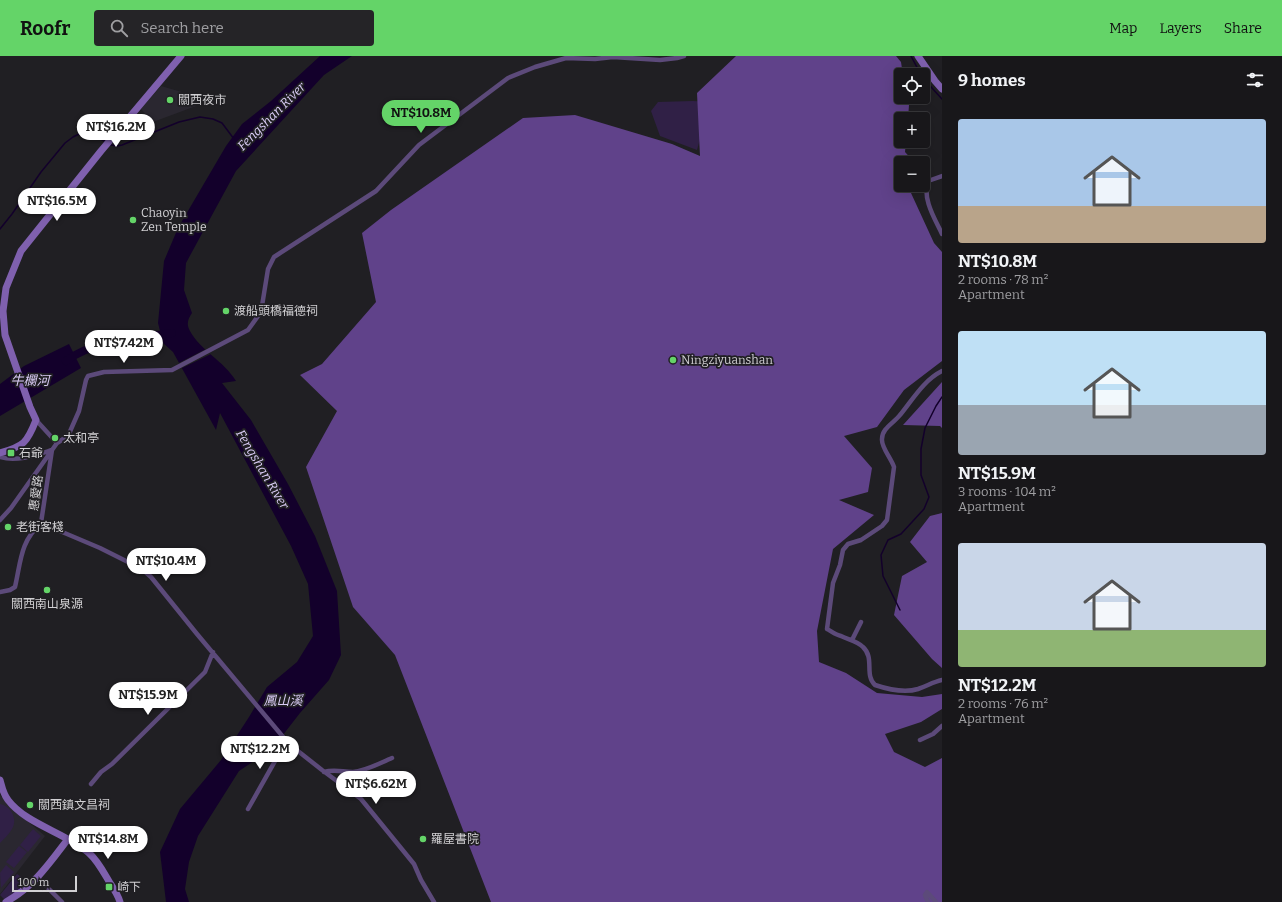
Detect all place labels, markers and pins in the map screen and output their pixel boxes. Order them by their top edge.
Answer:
place label: 關西夜市 [178,93,226,107]
marker: 關西夜市 [165,95,175,105]
pin: NT$10.8M [380,100,462,134]
pin: NT$16.2M [75,114,157,148]
pin: NT$16.5M [16,188,98,222]
place label: Chaoyin Zen Temple [141,206,206,234]
marker: Chaoyin Zen Temple [128,215,138,225]
place label: 渡船頭橋福德祠 [234,304,318,318]
marker: 渡船頭橋福德祠 [221,306,231,316]
pin: NT$7.42M [83,330,165,364]
place label: Ningziyuanshan [681,353,773,367]
marker: Ningziyuanshan [668,355,678,365]
place label: 太和亭 [63,431,99,445]
marker: 太和亭 [50,433,60,443]
place label: 石爺 [19,446,43,460]
marker: 石爺 [6,448,16,458]
place label: 老街客棧 [16,520,64,534]
marker: 老街客棧 [3,522,13,532]
pin: NT$10.4M [125,548,207,582]
marker: 關西南山泉源 [42,585,52,595]
place label: 關西南山泉源 [11,597,83,611]
pin: NT$15.9M [107,682,189,716]
pin: NT$12.2M [219,736,301,770]
pin: NT$6.62M [335,771,417,805]
place label: 關西鎮文昌祠 [38,798,110,812]
marker: 關西鎮文昌祠 [25,800,35,810]
pin: NT$14.8M [67,826,149,860]
place label: 羅屋書院 [431,832,479,846]
marker: 羅屋書院 [418,834,428,844]
place label: 崎下 [117,880,141,894]
marker: 崎下 [104,882,114,892]

